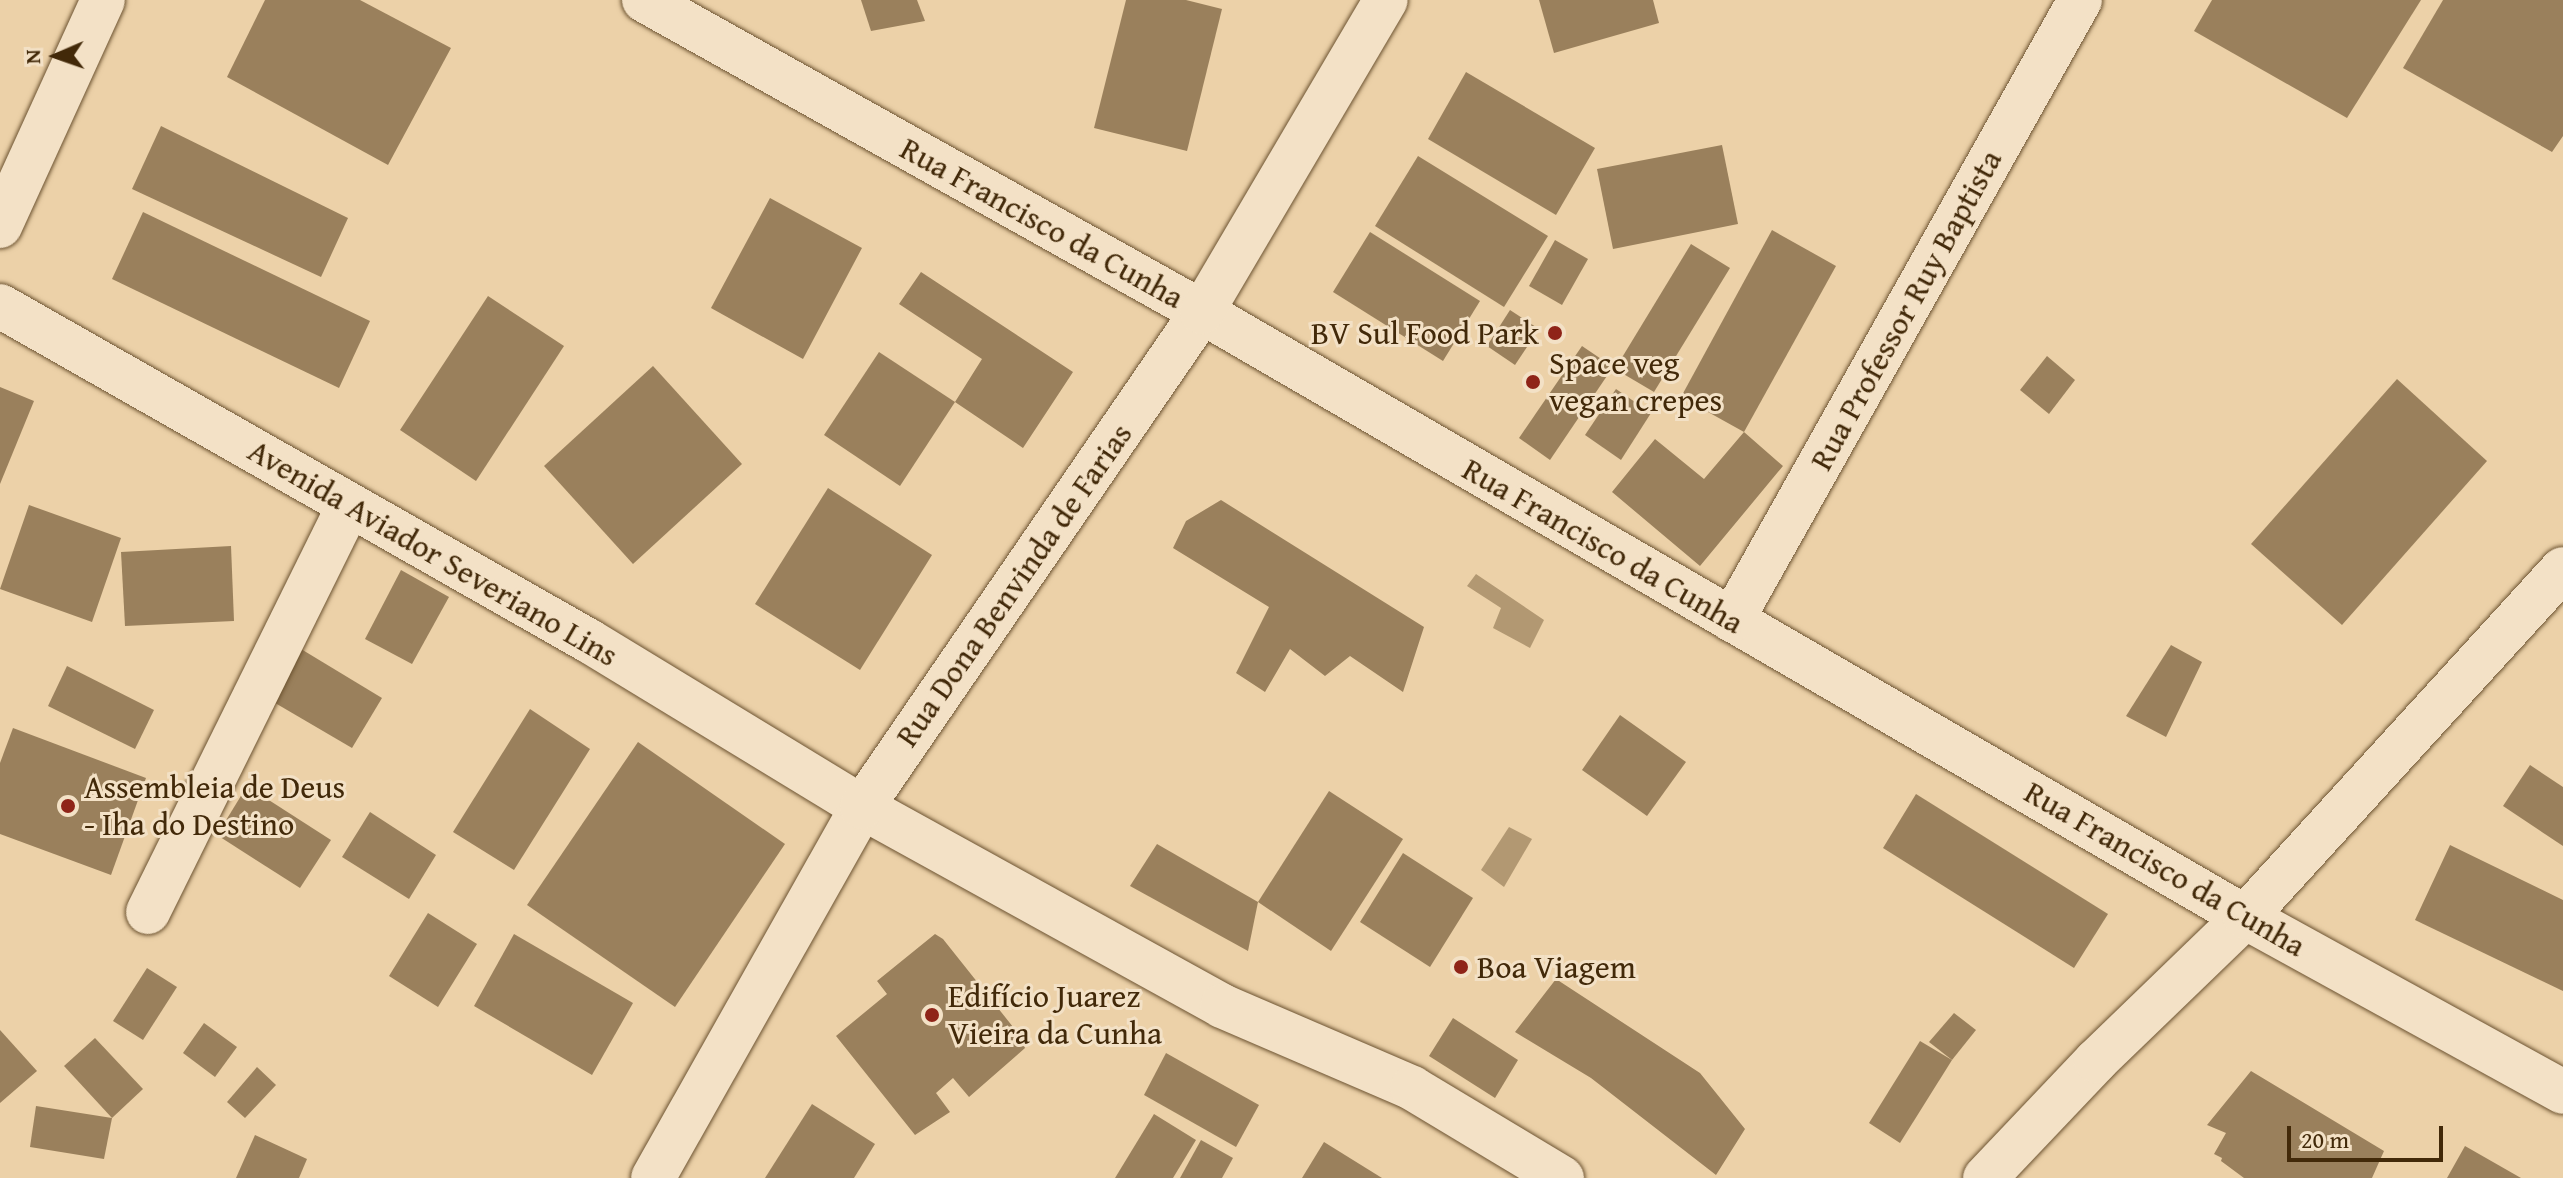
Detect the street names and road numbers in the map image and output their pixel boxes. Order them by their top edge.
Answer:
street label: Rua Francisco da Cunha [894,129,1190,317]
street label: Rua Professor Ruy Baptista [1802,143,2010,477]
street label: Rua Dona Benvinda de Farias [888,416,1140,754]
street label: Avenida Aviador Severiano Lins [241,431,625,675]
street label: Rua Francisco da Cunha [1456,450,1750,642]
street label: Rua Francisco da Cunha [2018,773,2312,965]

